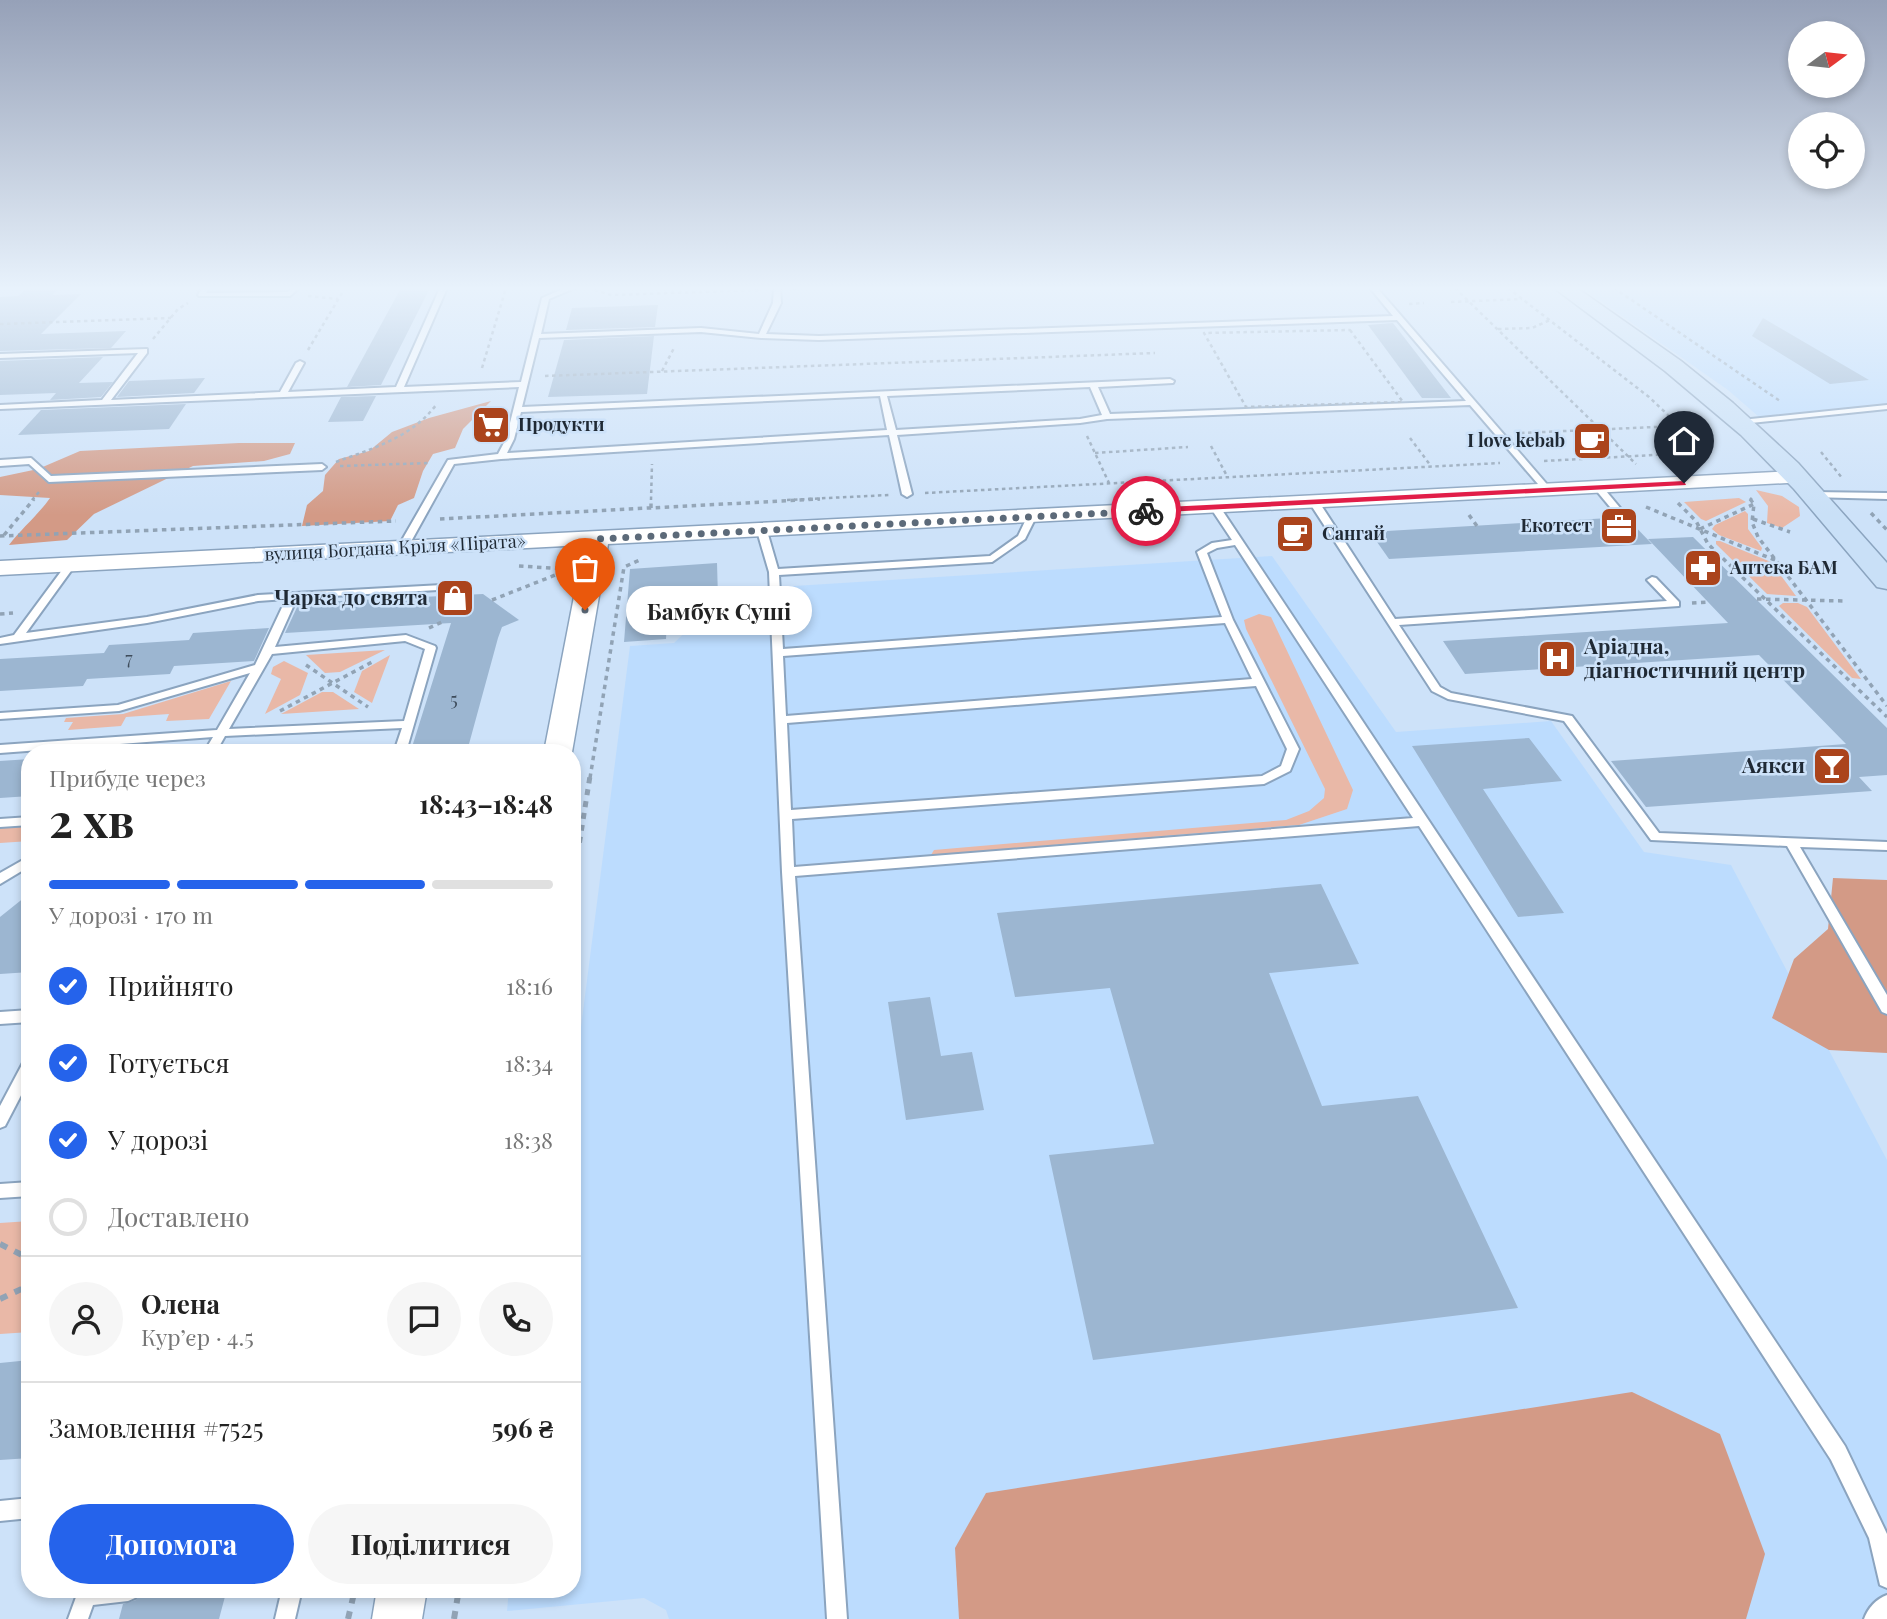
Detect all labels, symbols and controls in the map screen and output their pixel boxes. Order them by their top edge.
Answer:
north arrow [1788,21,1866,98]
map controls [1788,21,1865,189]
button: locate [1788,112,1865,189]
supermarket icon: Продукти [470,404,512,446]
pin [1654,411,1714,483]
place label: Продукти [518,412,605,436]
cafe icon: I love kebab [1571,420,1613,462]
icon: home [1665,422,1703,460]
place label: I love kebab [1467,428,1565,452]
courier [1111,476,1181,546]
icon: bike [1127,492,1165,530]
office icon: Екотест [1598,505,1640,547]
cafe icon: Сангай [1274,513,1316,555]
place label: Екотест [1521,513,1592,537]
place label: Сангай [1322,521,1385,545]
street label: вулиця Богдана Кріля «Пірата» [264,528,526,566]
pin [555,538,615,610]
pharmacy icon: Аптека БАМ [1682,547,1724,589]
icon: bag [566,549,604,587]
place label: Аптека БАМ [1729,555,1838,579]
shop icon: Чарка до свята [434,577,476,619]
place label: Чарка до свята [274,582,428,610]
callout: Бамбук Суші [627,586,812,634]
text: Бамбук Суші [647,595,791,626]
place label: Аріадна, діагностичний центр [1583,631,1805,683]
hospital icon: Аріадна, діагностичний центр [1536,638,1578,680]
house number: 7 [125,646,133,670]
house number: 5 [450,687,458,711]
bar icon: Аякси [1811,745,1853,787]
place label: Аякси [1741,750,1805,778]
text: Прибуде через [49,762,206,793]
text: 18:43–18:48 [419,786,553,821]
text: 2 хв [49,788,134,850]
text: У дорозі · 170 m [49,899,213,930]
icon: check [49,967,87,1005]
text: Прийнято [108,968,234,1003]
text: 18:16 [506,970,553,1001]
icon: check [49,1044,87,1082]
text: Готується [108,1045,229,1080]
text: 18:34 [505,1047,553,1078]
icon: check [49,1121,87,1159]
text: У дорозі [108,1122,208,1157]
text: 18:38 [504,1124,553,1155]
text: Доставлено [108,1199,250,1234]
button: person [49,1282,123,1356]
button: chat [387,1282,461,1356]
button: phone [479,1282,553,1356]
text: Олена [141,1286,220,1321]
text: Кур’єр · 4.5 [141,1321,254,1352]
text: Замовлення #7525 [49,1410,264,1445]
text: 596 ₴ [492,1410,553,1445]
button: Допомога [49,1504,294,1584]
button: Поділитися [308,1504,553,1584]

